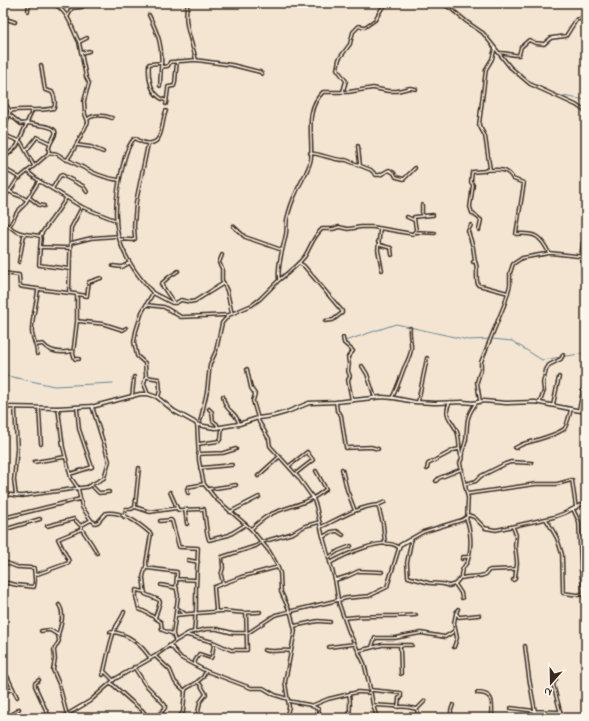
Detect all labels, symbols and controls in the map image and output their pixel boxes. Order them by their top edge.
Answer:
north arrow [531,663,571,703]
text: N [542,683,554,700]

